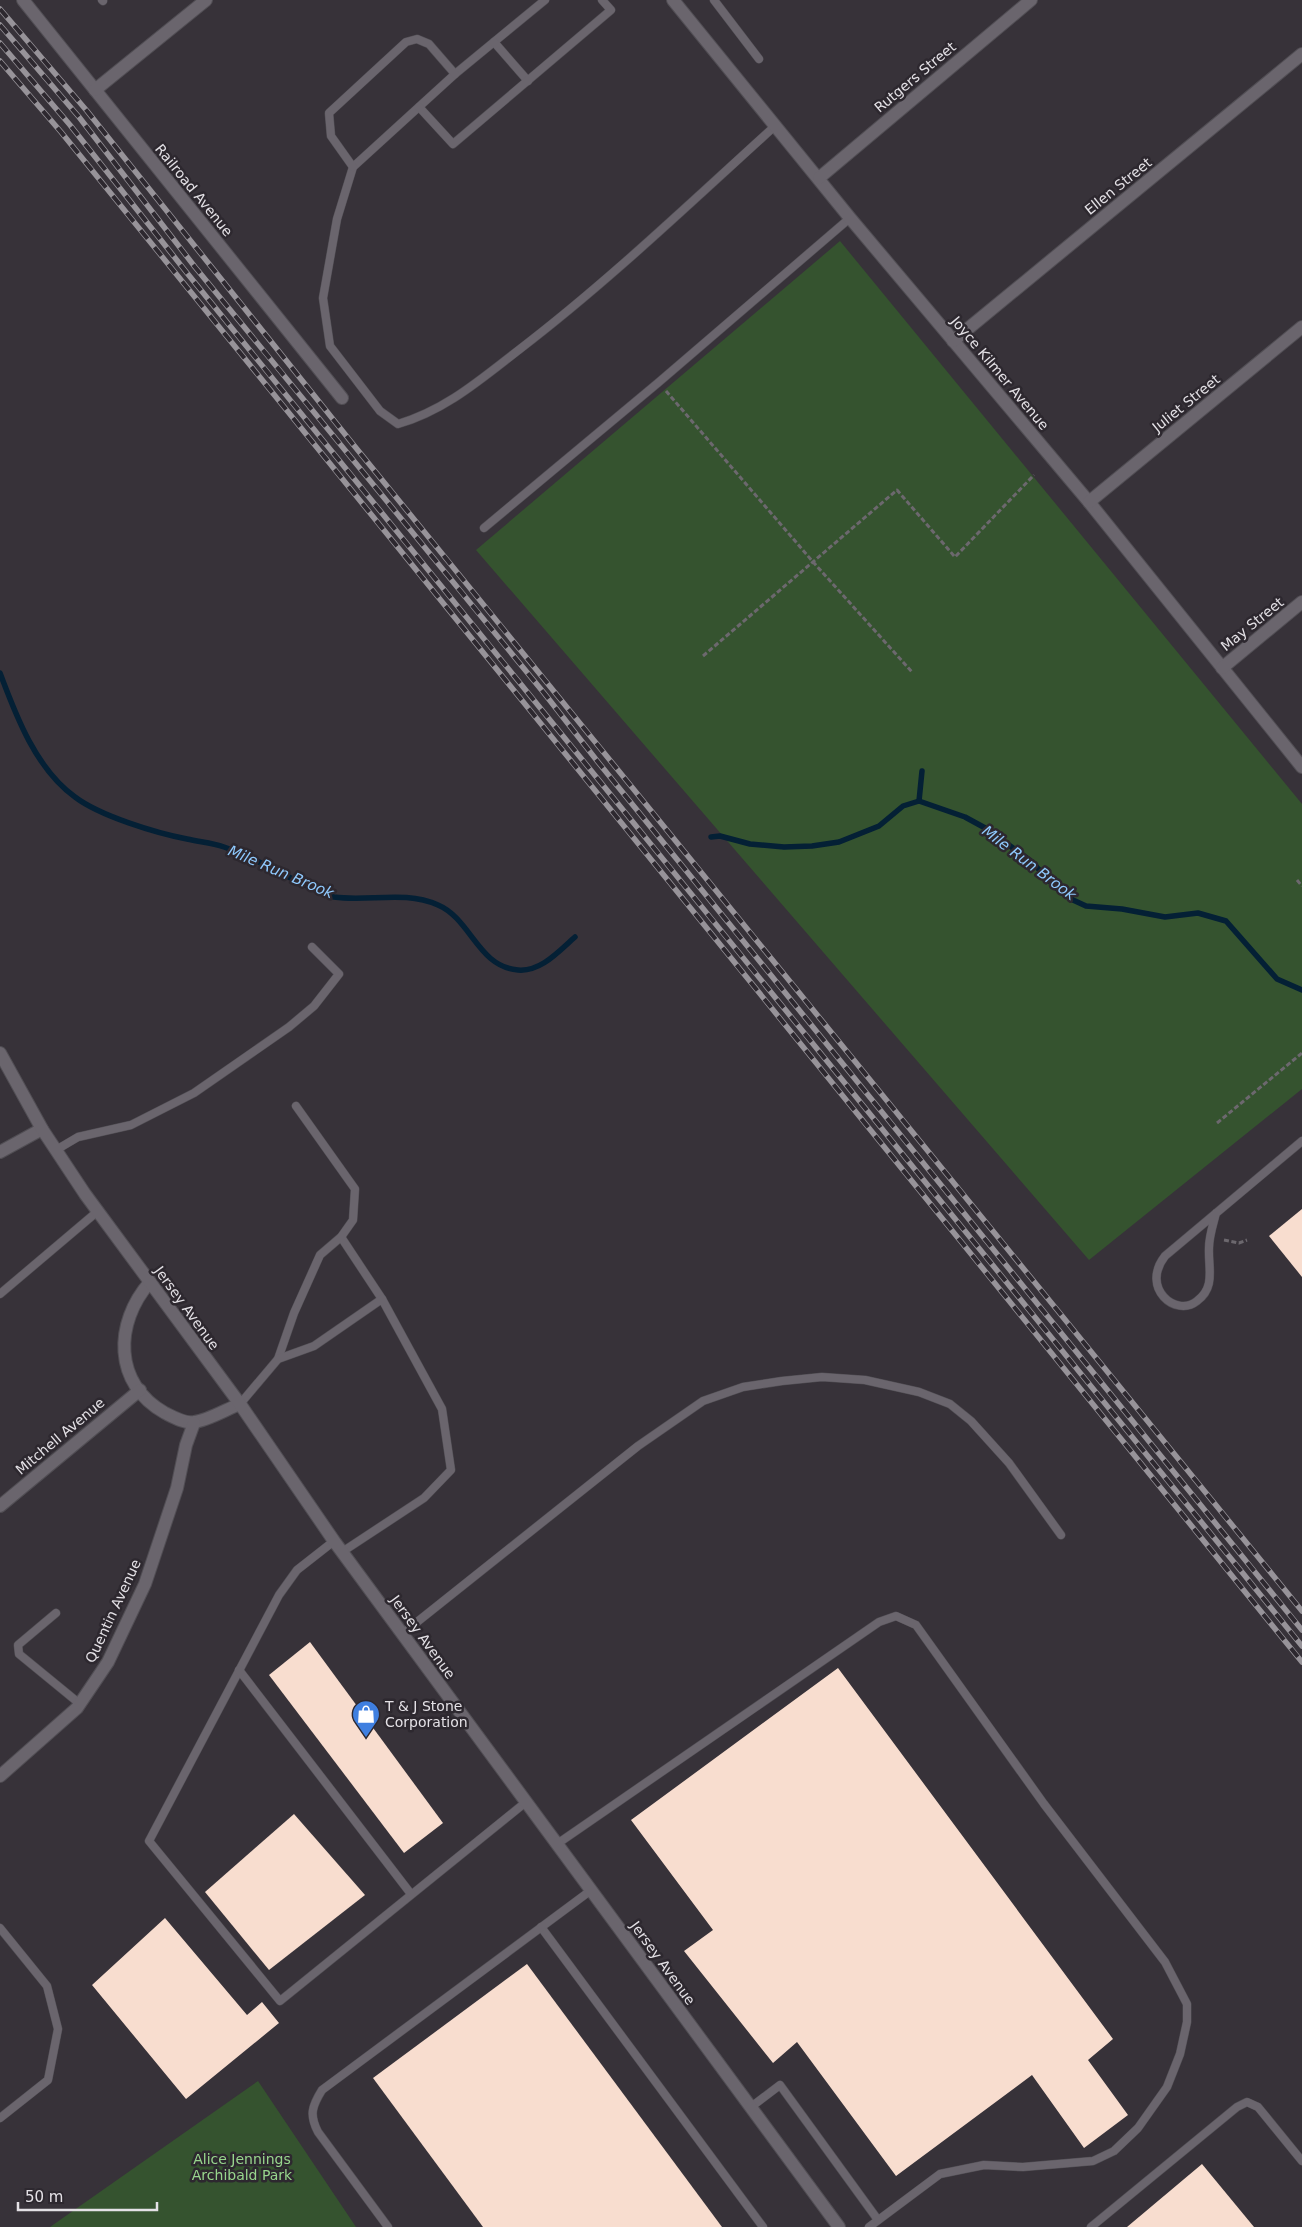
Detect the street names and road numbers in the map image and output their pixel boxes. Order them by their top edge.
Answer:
street label: Rutgers Street [871,38,959,116]
street label: Railroad Avenue [152,141,236,239]
street label: Ellen Street [1081,154,1155,218]
street label: Joyce Kilmer Avenue [947,312,1052,433]
street label: Juliet Street [1148,371,1223,436]
street label: May Street [1217,594,1287,654]
street label: Jersey Avenue [151,1262,223,1353]
street label: Mitchell Avenue [12,1394,108,1478]
street label: Quentin Avenue [82,1557,144,1665]
street label: Jersey Avenue [387,1591,459,1682]
street label: Jersey Avenue [627,1917,699,2008]

